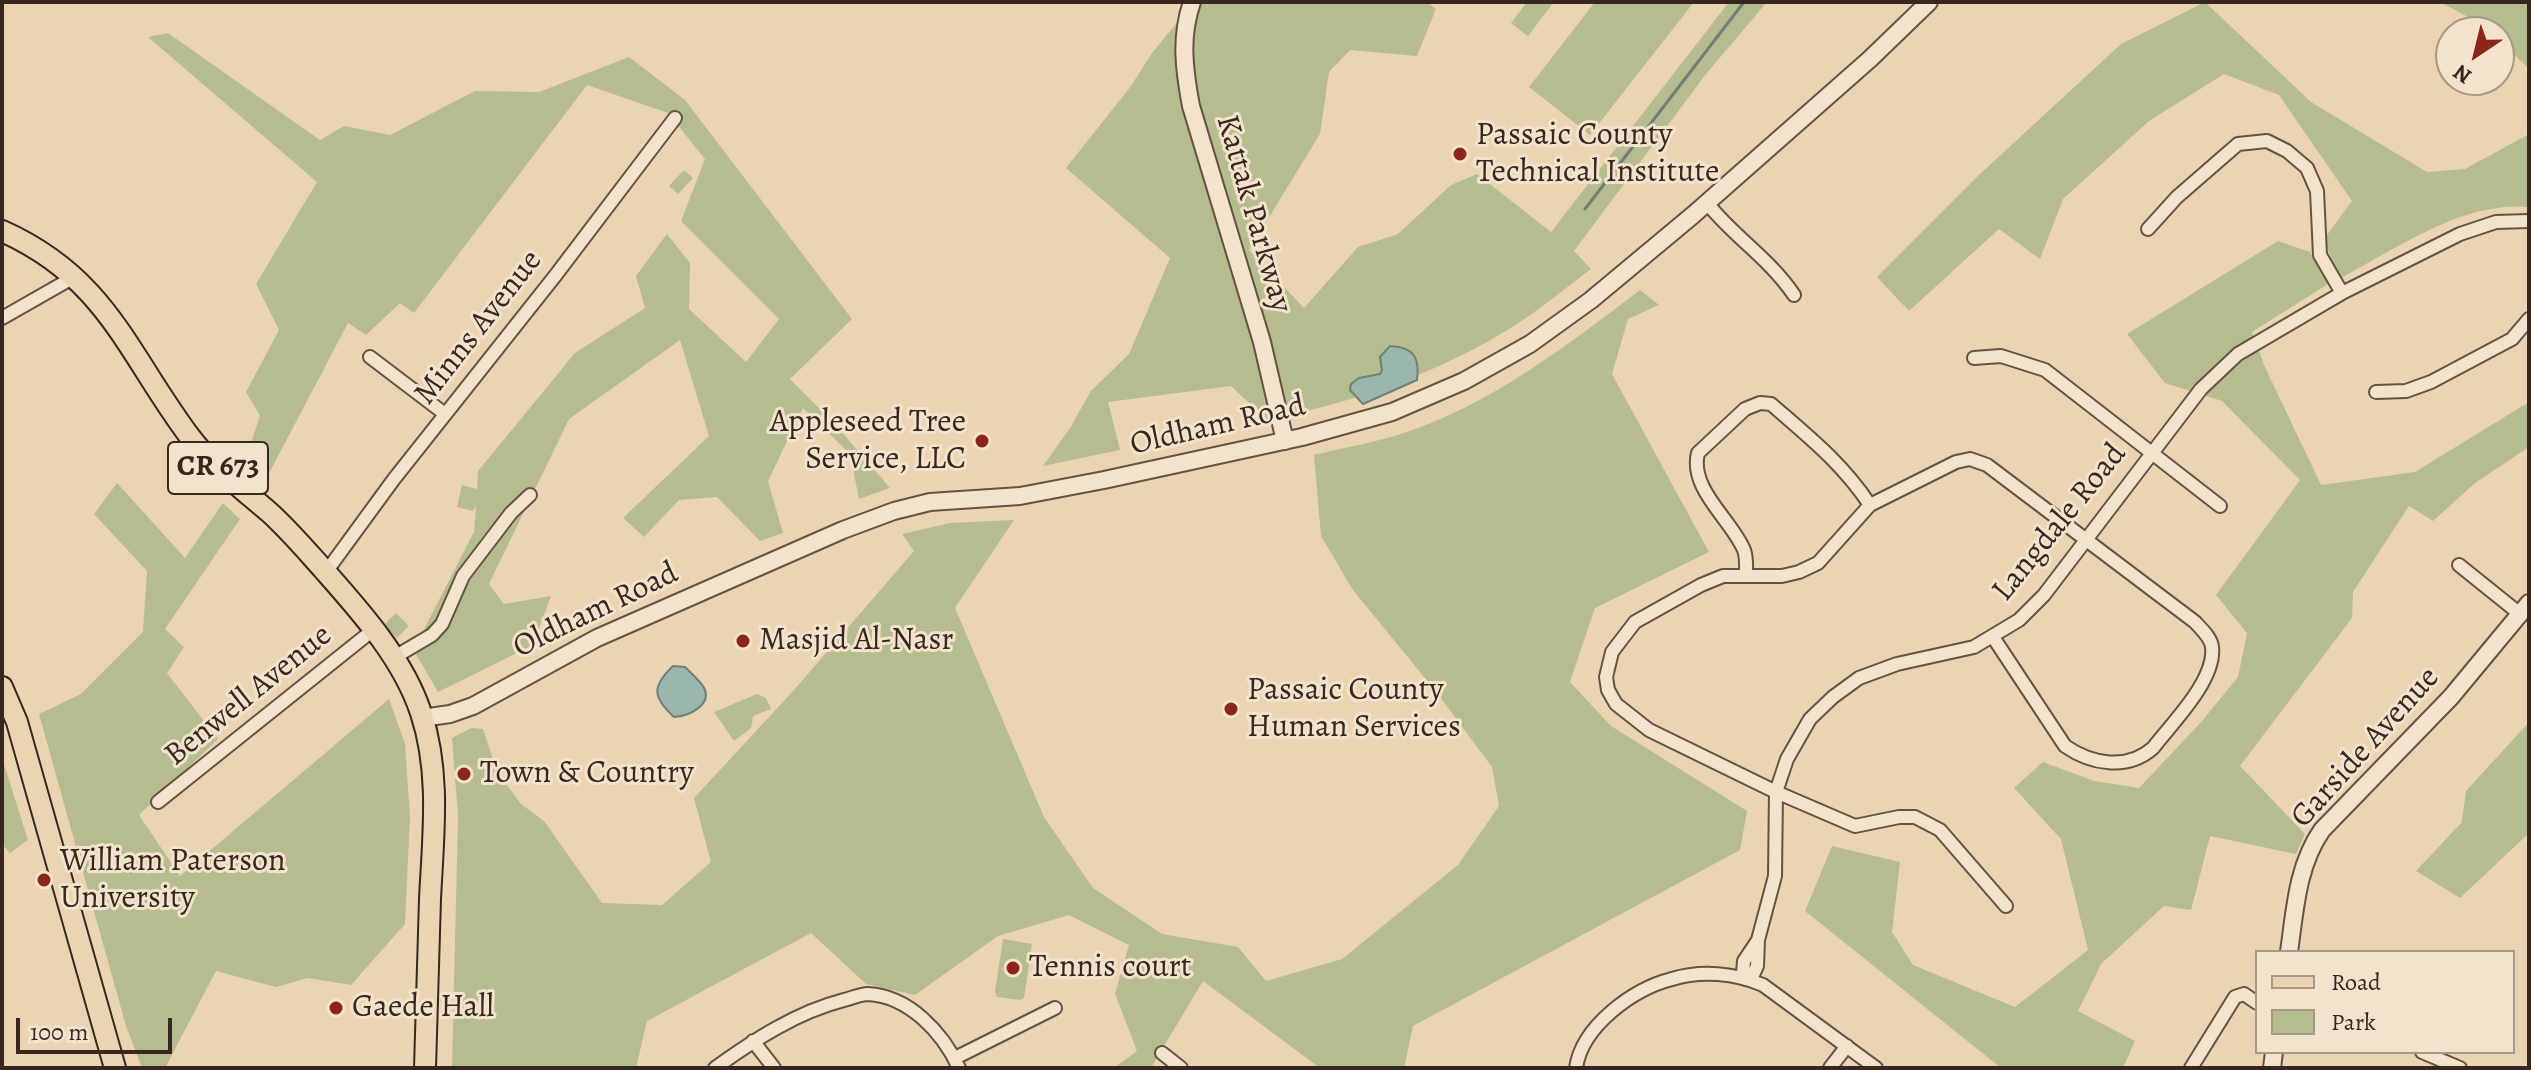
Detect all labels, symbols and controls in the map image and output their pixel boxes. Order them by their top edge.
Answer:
north arrow [2435,16,2515,96]
text: N [2447,57,2478,91]
street label: Kattak Parkway [1206,111,1300,317]
place label: Passaic County Technical Institute [1476,117,1719,192]
marker: Passaic County Technical Institute [1451,145,1469,163]
street label: Minns Avenue [407,243,551,413]
street label: Oldham Road [1127,387,1309,465]
place label: Appleseed Tree Service, LLC [770,404,966,479]
marker: Appleseed Tree Service, LLC [973,432,991,450]
street label: Langdale Road [1985,436,2135,610]
road number: CR 673 [168,442,268,494]
street label: Oldham Road [507,555,685,667]
street label: Benwell Avenue [158,617,340,775]
place label: Masjid Al-Nasr [759,622,954,660]
marker: Masjid Al-Nasr [734,632,752,650]
street label: Garside Avenue [2284,660,2448,836]
place label: Passaic County Human Services [1247,672,1461,747]
marker: Passaic County Human Services [1222,700,1240,718]
place label: Town & Country [480,755,694,793]
marker: Town & Country [455,765,473,783]
place label: William Paterson University [60,843,285,918]
marker: William Paterson University [35,871,53,889]
place label: Tennis court [1029,949,1191,987]
legend [2255,950,2515,1054]
marker: Tennis court [1004,959,1022,977]
text: Road [2331,966,2381,998]
place label: Gaede Hall [352,989,494,1027]
marker: Gaede Hall [327,999,345,1017]
scale bar [20,1002,176,1052]
text: Park [2331,1006,2376,1038]
text: 100 m [30,1016,89,1048]

